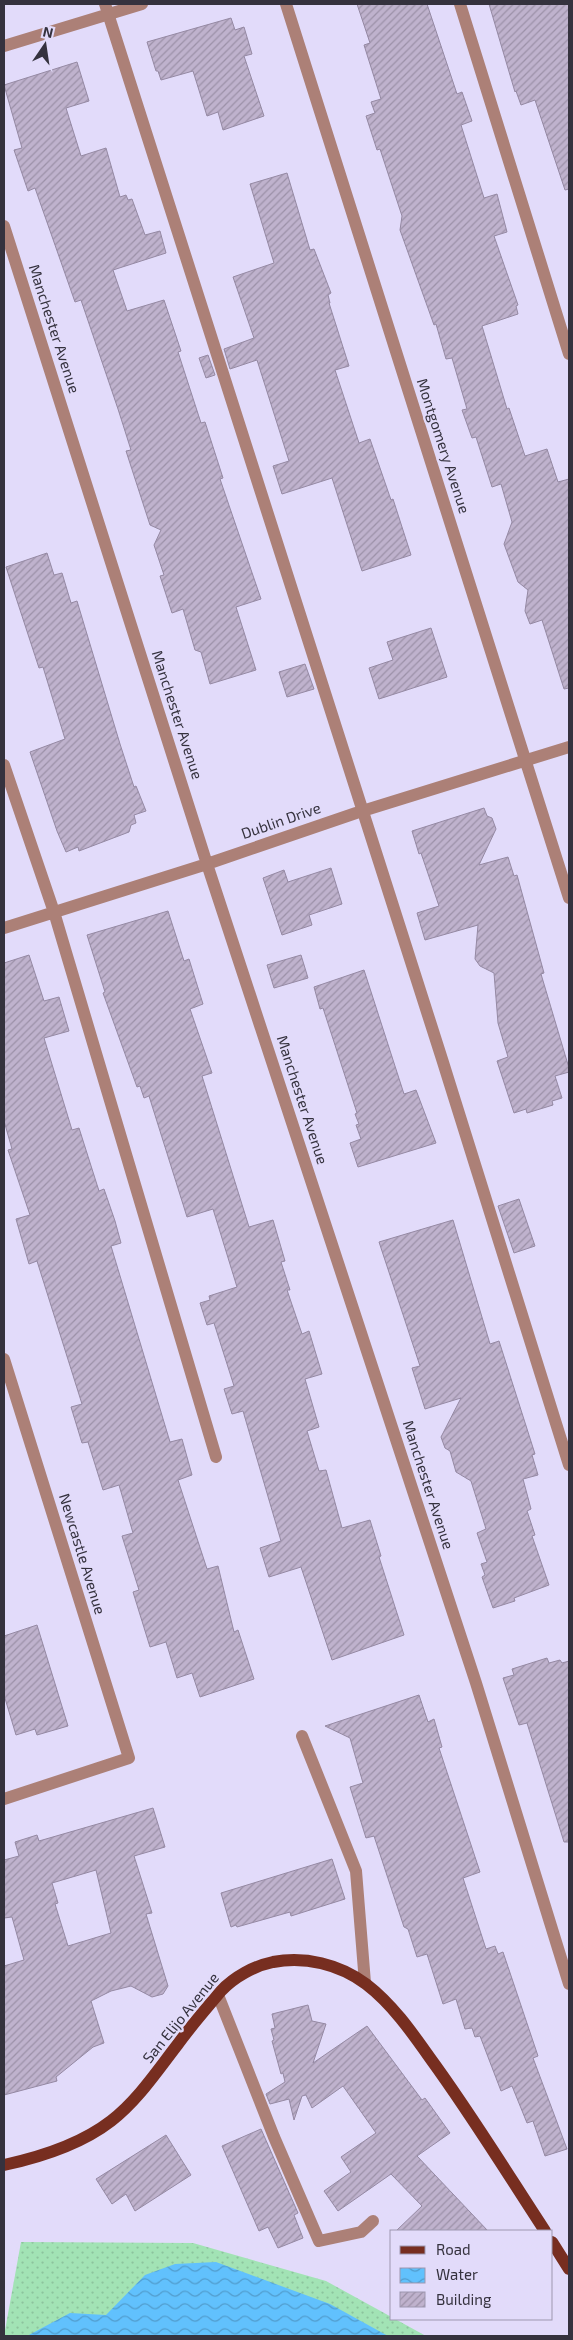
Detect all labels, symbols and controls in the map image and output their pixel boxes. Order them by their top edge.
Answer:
north arrow [20,20,70,70]
text: N [41,22,55,41]
street label: Manchester Avenue [26,262,84,395]
street label: Montgomery Avenue [414,376,474,516]
street label: Manchester Avenue [149,648,207,781]
street label: Dublin Drive [239,798,323,842]
street label: Manchester Avenue [274,1033,332,1166]
street label: Manchester Avenue [400,1418,458,1551]
street label: Newcastle Avenue [56,1491,110,1616]
street label: San Elijo Avenue [138,1969,223,2067]
legend [390,2230,553,2320]
text: Road [436,2240,471,2258]
text: Water [436,2265,478,2283]
text: Building [436,2290,492,2308]

